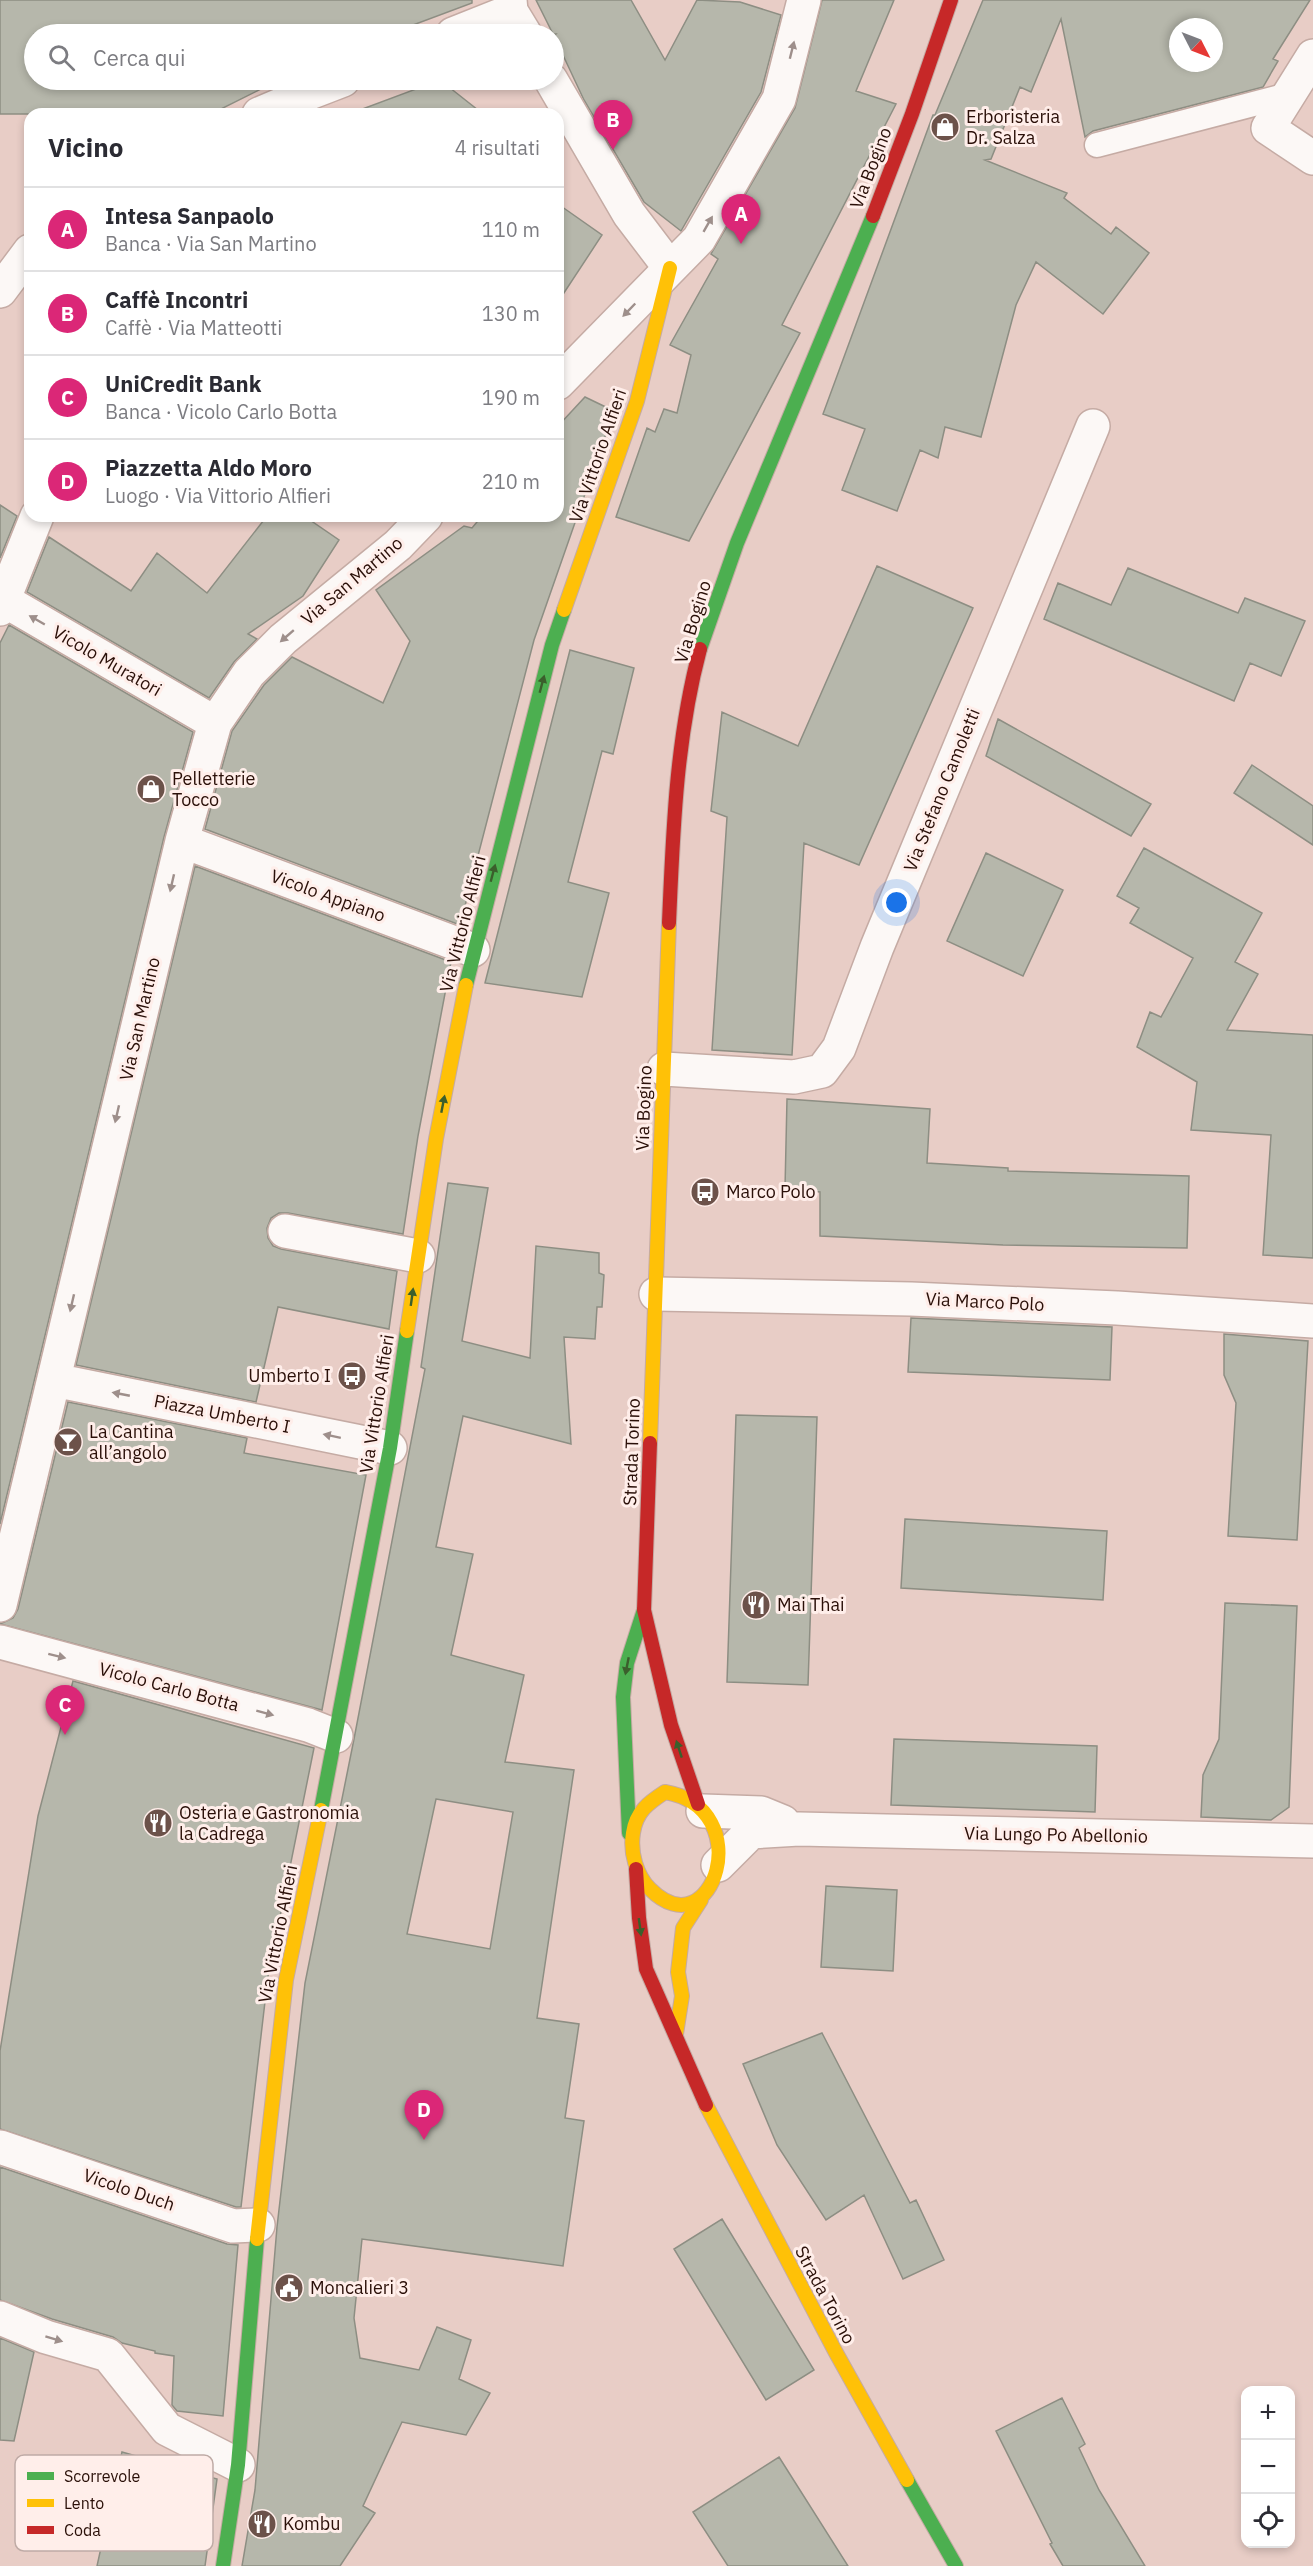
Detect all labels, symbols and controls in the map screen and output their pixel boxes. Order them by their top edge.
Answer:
north arrow [1169,18,1223,72]
search box [24,24,564,90]
icon: search [45,41,78,74]
one-way arrow [787,41,797,59]
text: Cerca qui [93,43,185,72]
pin: B [594,100,632,150]
place label: Erboristeria Dr. Salza [966,105,1061,149]
shop icon: Erboristeria Dr. Salza [929,111,961,143]
street label: Via Bogino [844,124,897,212]
text: Vicino [48,130,123,164]
text: 4 risultati [455,134,540,161]
pin: A [722,194,760,244]
text: Intesa Sanpaolo [105,201,274,230]
one-way arrow [703,215,713,232]
text: A [61,216,74,243]
text: 110 m [482,216,540,243]
text: Banca · Via San Martino [105,230,317,257]
text: Caffè Incontri [105,285,248,314]
text: B [61,300,74,327]
text: 130 m [482,300,540,327]
one-way arrow [622,303,636,318]
text: Caffè · Via Matteotti [105,314,282,341]
text: UniCredit Bank [105,369,261,398]
text: C [61,384,74,411]
text: 190 m [482,384,540,411]
street label: Via Vittorio Alfieri [564,386,631,526]
text: Banca · Vicolo Carlo Botta [105,398,337,425]
text: Piazzetta Aldo Moro [105,453,312,482]
text: D [61,468,74,495]
text: 210 m [482,468,540,495]
text: Luogo · Via Vittorio Alfieri [105,482,331,509]
street label: Via San Martino [296,531,407,630]
street label: Via Bogino [669,578,716,666]
one-way arrow [28,615,45,625]
street label: Vicolo Muratori [49,620,166,701]
one-way arrow [279,630,295,643]
one-way arrow [538,675,548,693]
street label: Via Stefano Camoletti [898,705,985,875]
place label: Pelletterie Tocco [172,767,255,811]
shop icon: Pelletterie Tocco [135,773,167,805]
street label: Via Vittorio Alfieri [434,853,491,995]
street label: Vicolo Appiano [268,864,389,927]
one-way arrow [489,864,499,882]
one-way arrow [167,874,177,893]
your location [882,888,911,917]
street label: Via San Martino [114,955,165,1083]
street label: Via Bogino [631,1065,656,1151]
one-way arrow [439,1095,448,1114]
one-way arrow [112,1105,122,1123]
bus stop icon: Marco Polo [689,1176,721,1208]
place label: Marco Polo [726,1180,816,1203]
one-way arrow [408,1287,417,1306]
street label: Via Marco Polo [925,1287,1045,1316]
one-way arrow [66,1294,76,1313]
street label: Via Vittorio Alfieri [354,1333,399,1475]
bus stop icon: Umberto I [336,1360,368,1392]
place label: Umberto I [248,1364,331,1387]
one-way arrow [111,1389,130,1398]
street label: Piazza Umberto I [152,1389,292,1438]
street label: Strada Torino [618,1398,645,1506]
place label: La Cantina all’angolo [89,1420,174,1464]
bar icon: La Cantina all’angolo [52,1426,84,1458]
one-way arrow [323,1431,342,1440]
restaurant icon: Mai Thai [740,1589,772,1621]
place label: Mai Thai [777,1593,845,1616]
one-way arrow [48,1651,66,1661]
street label: Vicolo Carlo Botta [96,1657,242,1716]
one-way arrow [622,1657,631,1676]
pin: C [46,1686,84,1735]
one-way arrow [256,1709,274,1719]
one-way arrow [674,1740,683,1758]
place label: Osteria e Gastronomia la Cadrega [179,1801,360,1845]
restaurant icon: Osteria e Gastronomia la Cadrega [142,1807,174,1839]
street label: Via Lungo Po Abellonio [964,1821,1148,1848]
street label: Via Vittorio Alfieri [253,1863,302,2005]
one-way arrow [636,1918,645,1937]
pin: D [404,2090,444,2140]
street label: Vicolo Duch [80,2163,178,2216]
street label: Strada Torino [790,2242,861,2348]
public building icon: Moncalieri 3 [273,2272,305,2304]
place label: Moncalieri 3 [310,2276,409,2299]
one-way arrow [45,2335,63,2344]
map controls [1241,2386,1295,2548]
button: + [1241,2386,1295,2440]
button: − [1241,2440,1295,2494]
legend [15,2455,213,2551]
text: Scorrevole [64,2466,141,2486]
text: Lento [64,2493,104,2513]
button: locate [1241,2494,1295,2548]
restaurant icon: Kombu [246,2508,278,2540]
place label: Kombu [283,2512,340,2535]
text: Coda [64,2520,101,2540]

